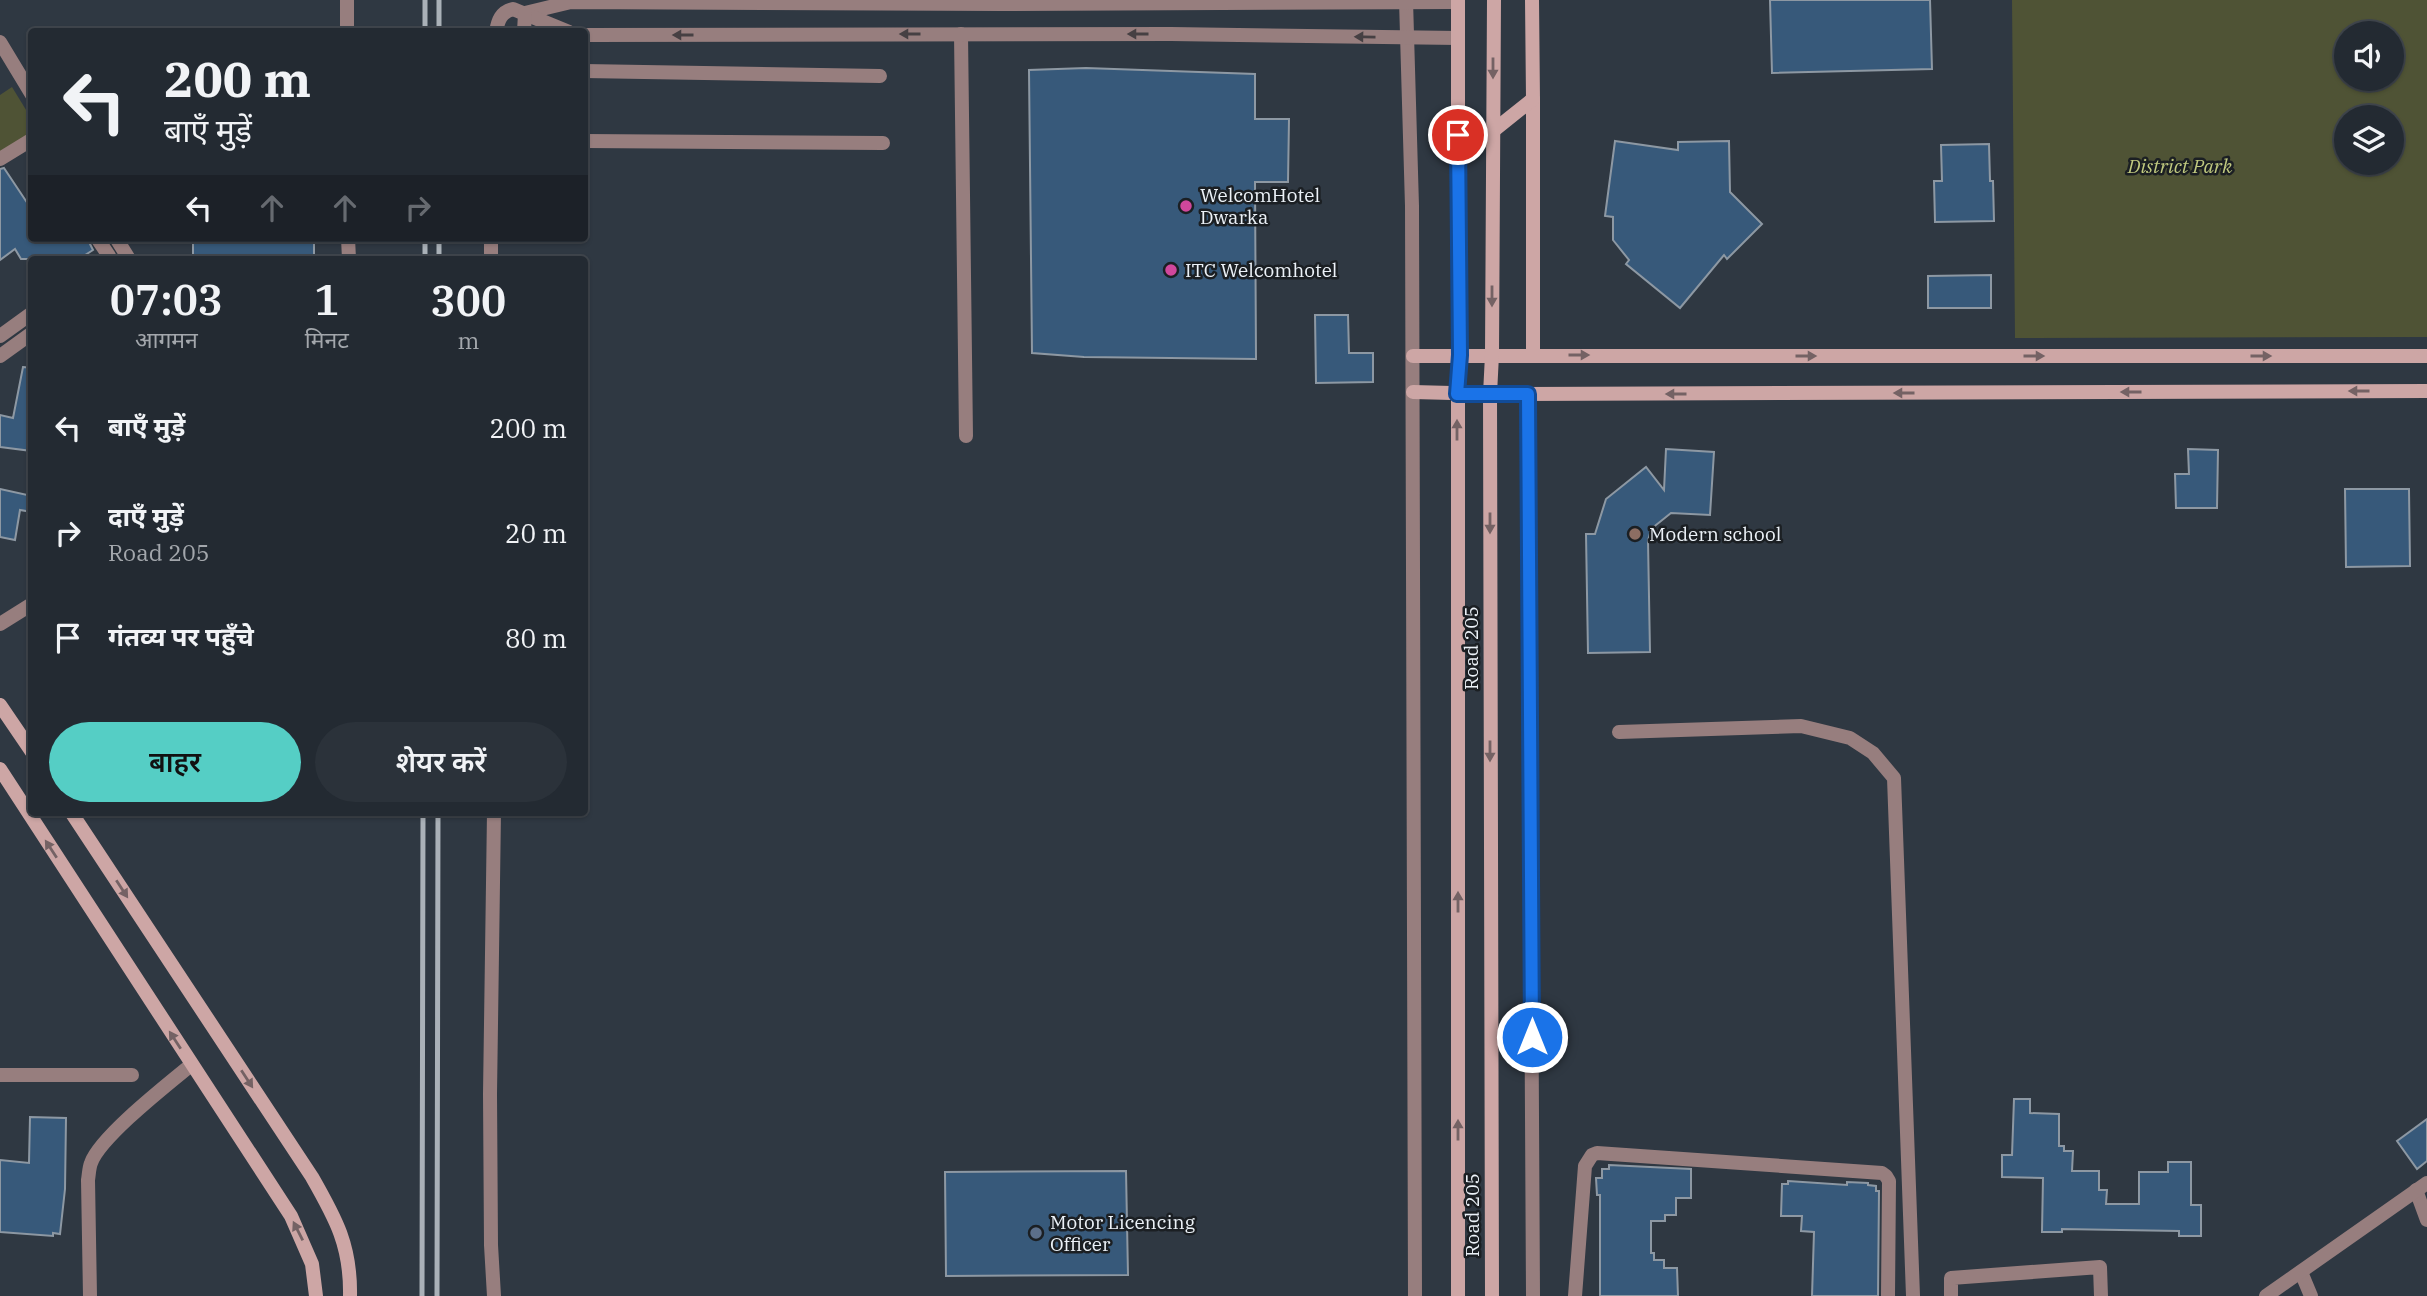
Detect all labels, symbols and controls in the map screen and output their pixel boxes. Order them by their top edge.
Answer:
map controls [2334,21,2404,175]
button: sound [2334,21,2404,91]
one-way arrow [899,28,921,40]
one-way arrow [1126,28,1148,40]
one-way arrow [671,29,693,41]
one-way arrow [1354,31,1376,43]
text: 200 m [164,47,311,110]
icon: left [49,56,140,147]
one-way arrow [1487,57,1499,79]
pin [1428,105,1488,165]
button: layers [2334,105,2404,175]
text: बाएँ मुड़ें [164,109,252,151]
icon: arrive [1439,116,1477,154]
park label: District Park [2127,154,2233,178]
place label: WelcomHotel Dwarka [1200,183,1320,229]
icon: left [180,189,218,227]
icon: ahead [253,189,291,227]
icon: ahead [326,189,364,227]
icon: right [399,189,437,227]
marker: WelcomHotel Dwarka [1178,198,1194,214]
place label: ITC Welcomhotel [1185,258,1338,282]
marker: ITC Welcomhotel [1163,262,1179,278]
text: 07:03 [110,272,223,327]
text: 1 [314,272,339,327]
text: 300 [431,273,506,328]
one-way arrow [1486,285,1498,307]
text: आगमन [135,324,198,354]
text: मिनट [305,324,349,354]
text: m [457,325,479,355]
one-way arrow [1568,349,1590,361]
one-way arrow [1796,350,1818,362]
one-way arrow [2023,350,2045,362]
one-way arrow [2251,350,2273,362]
one-way arrow [2348,385,2370,397]
one-way arrow [2120,386,2142,398]
one-way arrow [1893,387,1915,399]
one-way arrow [1665,388,1687,400]
icon: left [49,409,87,447]
text: बाएँ मुड़ें [108,409,185,443]
text: 200 m [489,411,567,445]
one-way arrow [1451,419,1463,441]
text: दाएँ मुड़ें [108,499,184,533]
one-way arrow [1484,512,1496,534]
icon: right [49,514,87,552]
text: 20 m [505,516,567,550]
place label: Modern school [1649,522,1782,546]
marker: Modern school [1627,526,1643,542]
text: Road 205 [108,537,210,567]
street label: Road 205 [1459,606,1483,690]
icon: arrive [49,619,87,657]
text: गंतव्य पर पहुँचे [108,619,254,653]
text: 80 m [505,621,567,655]
button: बाहर [49,722,301,802]
button: शेयर करें [315,722,567,802]
one-way arrow [1484,740,1496,762]
one-way arrow [45,839,58,859]
one-way arrow [115,880,128,899]
one-way arrow [1452,891,1464,913]
position arrow [1495,1000,1569,1074]
one-way arrow [168,1030,181,1050]
one-way arrow [240,1070,253,1089]
one-way arrow [1452,1119,1464,1141]
street label: Road 205 [1460,1173,1484,1257]
place label: Motor Licencing Officer [1050,1210,1196,1256]
one-way arrow [293,1221,304,1241]
marker: Motor Licencing Officer [1028,1225,1044,1241]

